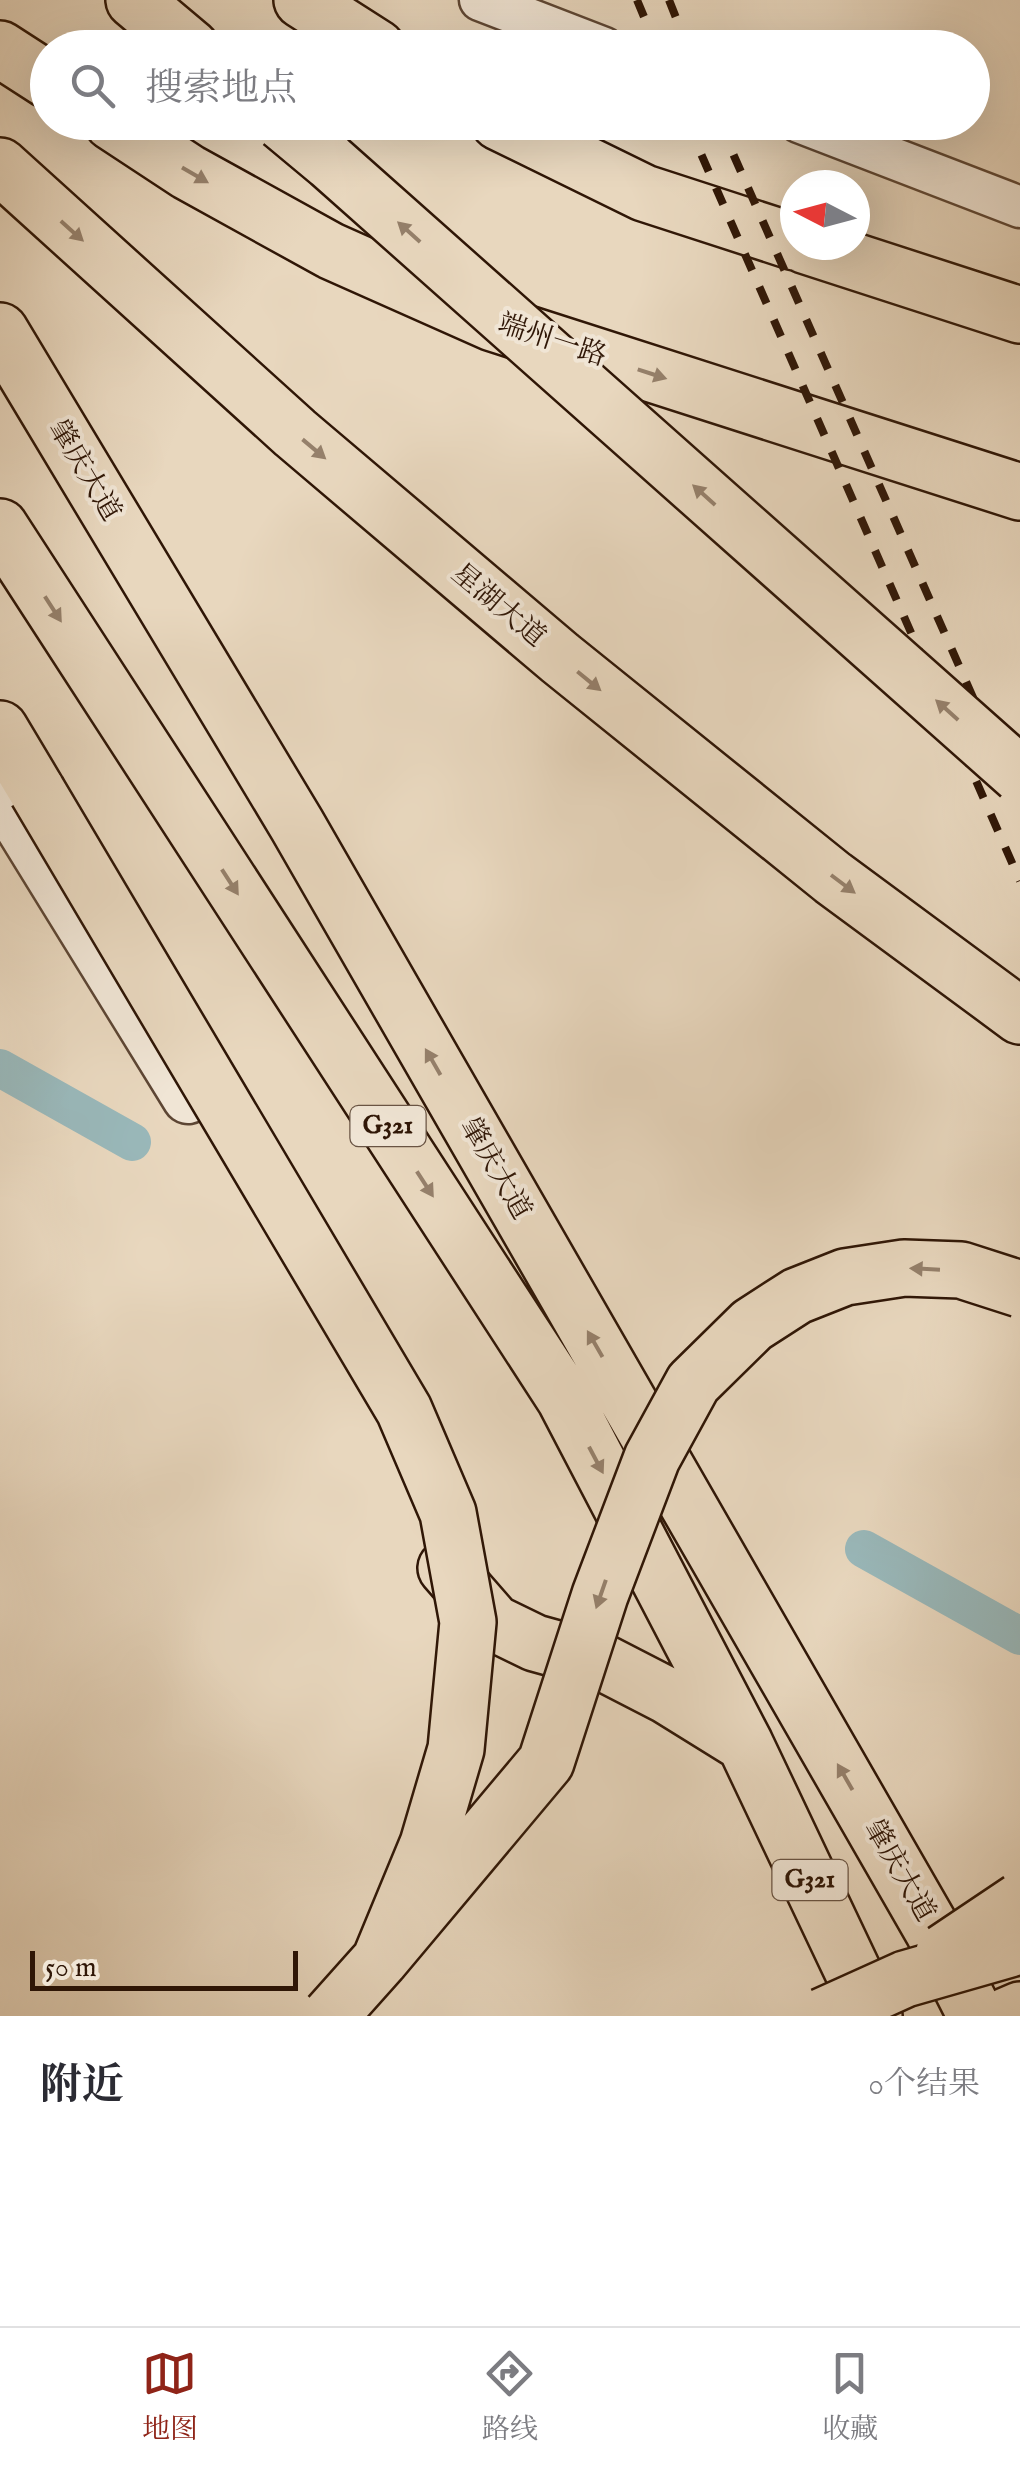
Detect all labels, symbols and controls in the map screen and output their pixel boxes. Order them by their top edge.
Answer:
search box [30,30,990,140]
icon: search [65,58,120,113]
text: 搜索地点 [145,66,297,114]
one-way arrow [180,166,209,183]
north arrow [780,170,870,260]
one-way arrow [59,220,84,242]
one-way arrow [397,222,422,244]
street label: 端州一路 [493,307,611,375]
one-way arrow [637,367,667,382]
street label: 肇庆大道 [40,414,128,528]
one-way arrow [301,438,326,459]
one-way arrow [692,484,717,506]
street label: 星湖大道 [444,557,552,655]
one-way arrow [43,595,62,623]
one-way arrow [576,670,601,691]
one-way arrow [935,700,960,722]
one-way arrow [220,868,238,895]
one-way arrow [829,874,855,895]
one-way arrow [425,1048,442,1076]
road number: G321 [350,1106,426,1146]
street label: 肇庆大道 [452,1112,538,1226]
one-way arrow [416,1170,434,1198]
one-way arrow [909,1260,941,1276]
one-way arrow [587,1330,605,1358]
one-way arrow [588,1445,605,1474]
one-way arrow [593,1580,608,1610]
one-way arrow [836,1763,854,1791]
street label: 肇庆大道 [856,1814,942,1928]
road number: G321 [772,1860,848,1900]
scale bar [30,1946,298,1990]
text: 50 m [45,1951,97,1986]
text: 附近 [40,2060,124,2113]
text: 0个结果 [868,2065,980,2106]
tab: 地图 [142,2346,198,2448]
tab: 路线 [482,2346,538,2448]
tab: 收藏 [822,2346,878,2448]

